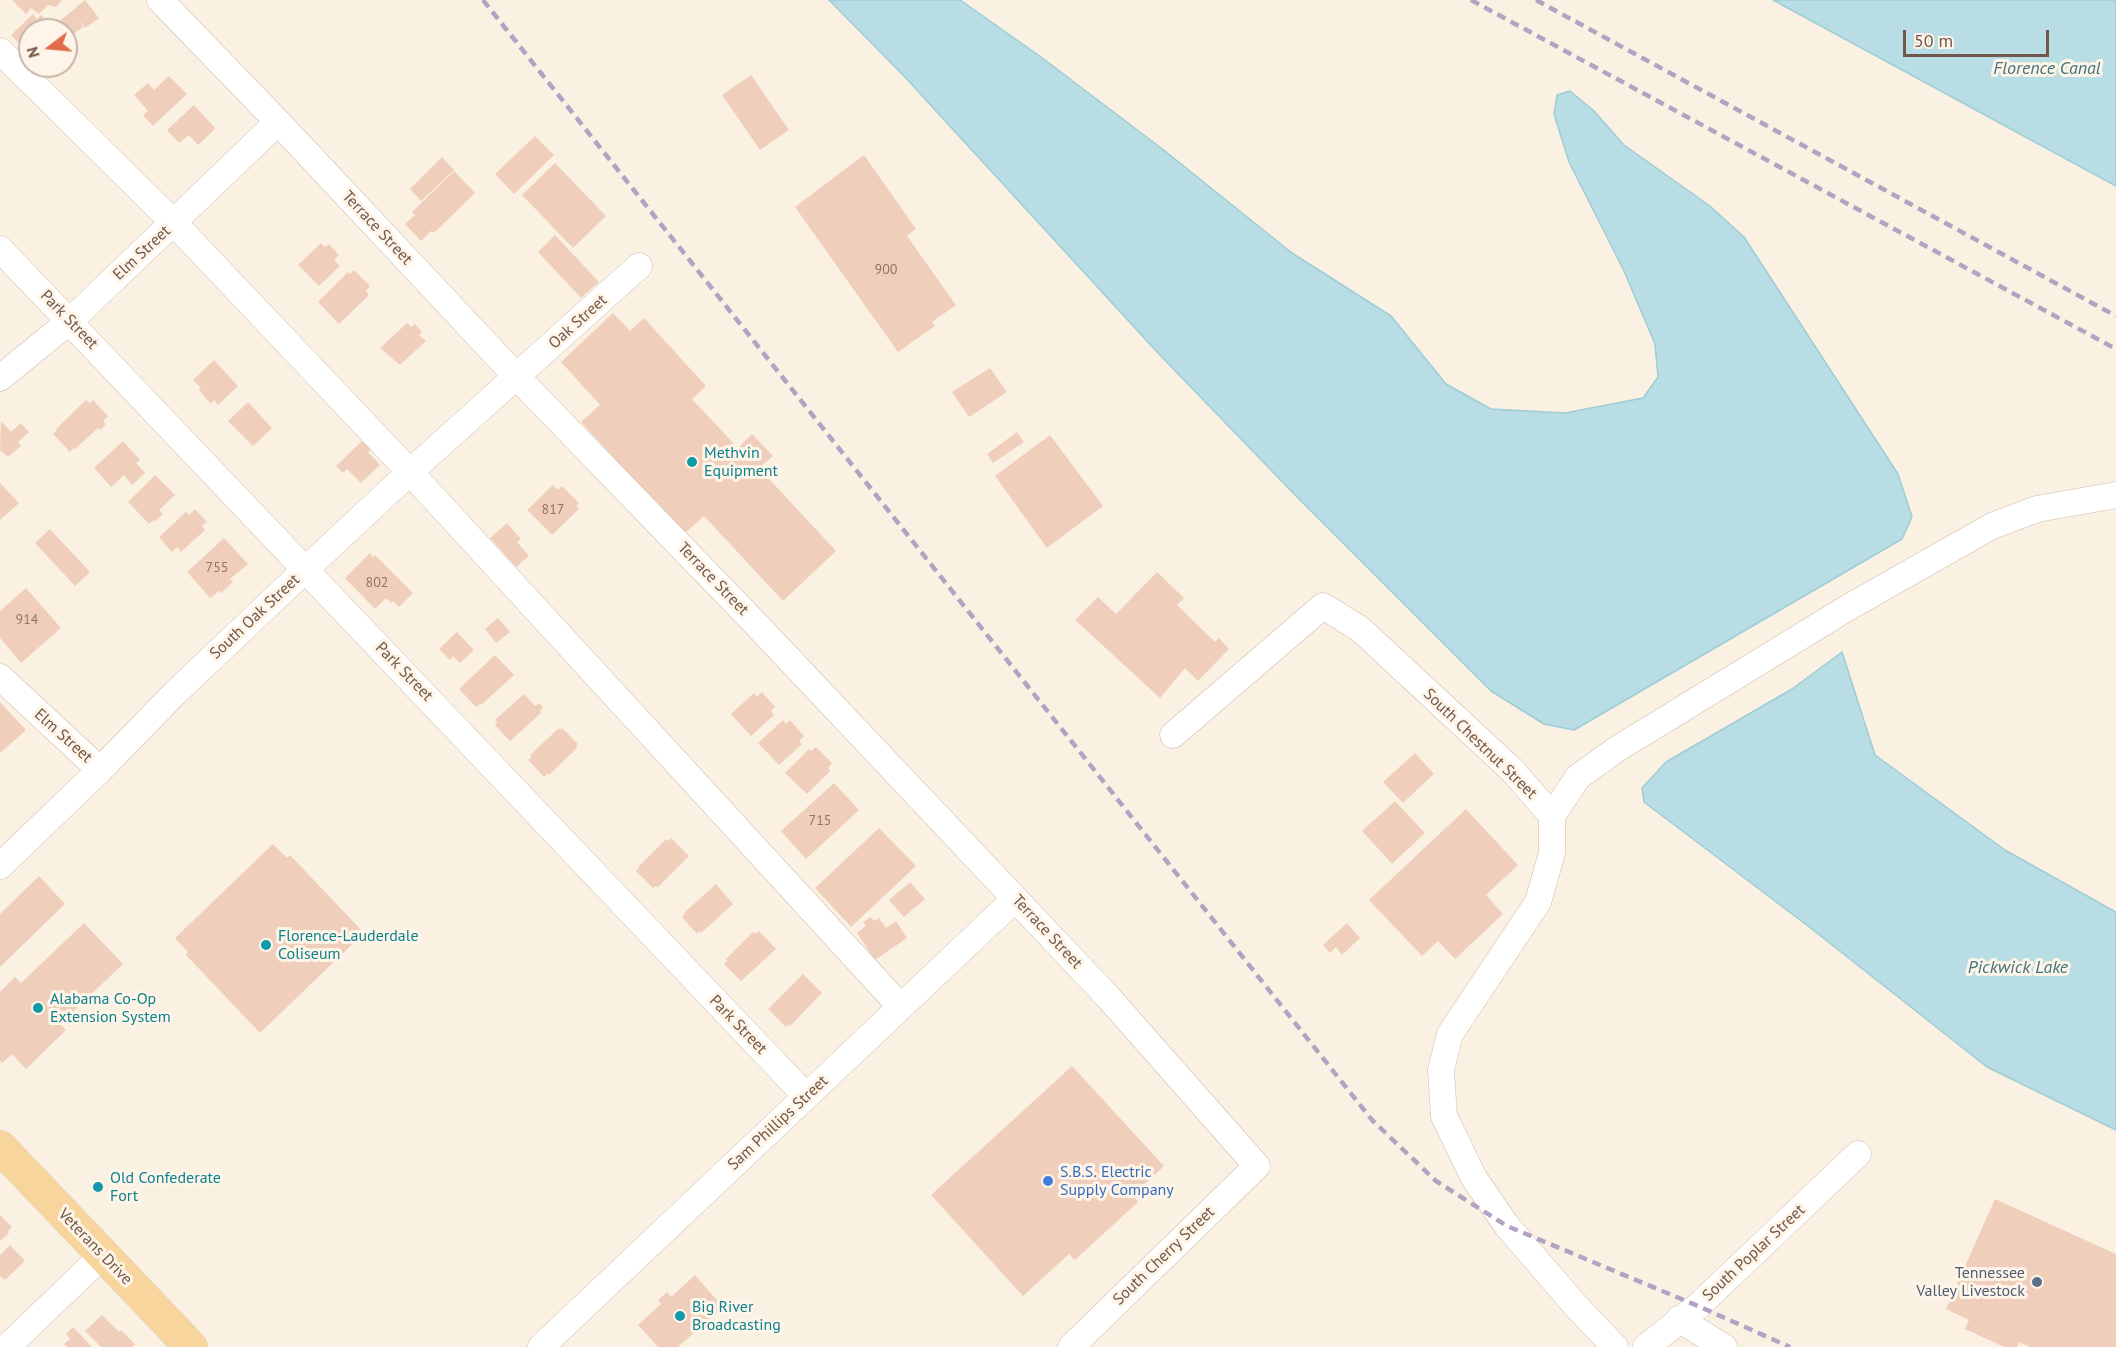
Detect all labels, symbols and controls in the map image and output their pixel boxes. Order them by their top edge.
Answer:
north arrow [18,18,78,78]
scale bar [1906,18,2052,56]
text: 50 m [1914,29,1953,52]
text: N [22,45,44,60]
water label: Florence Canal [1993,58,2101,80]
street label: Terrace Street [338,187,416,269]
street label: Elm Street [109,222,175,284]
house number: 900 [875,262,897,278]
street label: Park Street [36,287,102,353]
street label: Oak Street [545,291,611,353]
place label: Methvin Equipment [704,443,778,481]
marker: Methvin Equipment [685,455,699,469]
house number: 817 [542,502,564,518]
street label: Terrace Street [673,539,753,619]
house number: 755 [206,560,228,576]
street label: South Oak Street [206,570,304,664]
house number: 802 [366,575,388,591]
house number: 914 [16,612,38,628]
street label: Park Street [371,639,437,705]
street label: South Chestnut Street [1419,685,1541,803]
street label: Elm Street [30,705,96,767]
house number: 715 [809,813,831,829]
street label: Terrace Street [1008,891,1086,973]
place label: Florence-Lauderdale Coliseum [278,926,419,964]
marker: Florence-Lauderdale Coliseum [259,938,273,952]
water label: Pickwick Lake [1968,957,2068,979]
place label: Alabama Co-Op Extension System [50,989,171,1027]
street label: Park Street [705,992,771,1058]
marker: Alabama Co-Op Extension System [31,1001,45,1015]
street label: Sam Phillips Street [724,1072,832,1174]
place label: S.B.S. Electric Supply Company [1060,1162,1174,1200]
place label: Old Confederate Fort [110,1168,221,1206]
marker: S.B.S. Electric Supply Company [1041,1174,1055,1188]
marker: Old Confederate Fort [91,1180,105,1194]
street label: South Poplar Street [1699,1201,1809,1305]
street label: South Cherry Street [1109,1203,1219,1309]
street label: Veterans Drive [54,1205,136,1289]
place label: Tennessee Valley Livestock [1916,1263,2025,1301]
marker: Tennessee Valley Livestock [2030,1275,2044,1289]
place label: Big River Broadcasting [692,1297,781,1335]
marker: Big River Broadcasting [673,1309,687,1323]

